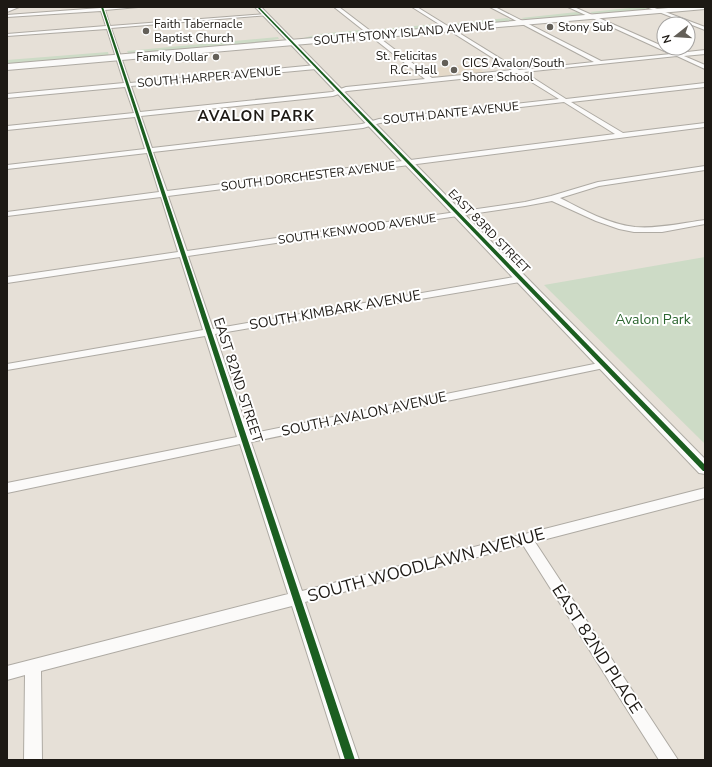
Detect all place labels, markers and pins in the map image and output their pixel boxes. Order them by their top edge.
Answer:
place label: Faith Tabernacle Baptist Church [154,16,243,46]
place label: Stony Sub [558,19,613,35]
marker: Stony Sub [545,22,555,32]
marker: Faith Tabernacle Baptist Church [141,26,151,36]
place label: St. Felicitas R.C. Hall [376,48,437,78]
place label: Family Dollar [136,49,209,65]
marker: Family Dollar [211,52,221,62]
place label: CICS Avalon/South Shore School [462,55,565,85]
marker: St. Felicitas R.C. Hall [440,58,450,68]
marker: CICS Avalon/South Shore School [449,65,459,75]

